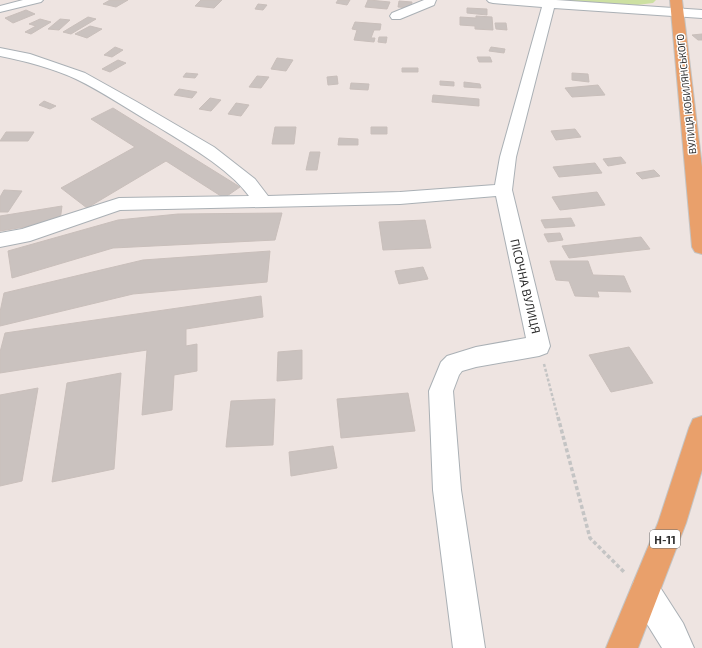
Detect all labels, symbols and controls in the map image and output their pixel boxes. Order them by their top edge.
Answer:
street label: ВУЛИЦЯ КОБИЛЯНСЬКОГО [674,33,698,155]
street label: ПІСОЧНА ВУЛИЦЯ [508,237,544,335]
road number: Н-11 [650,530,680,548]

